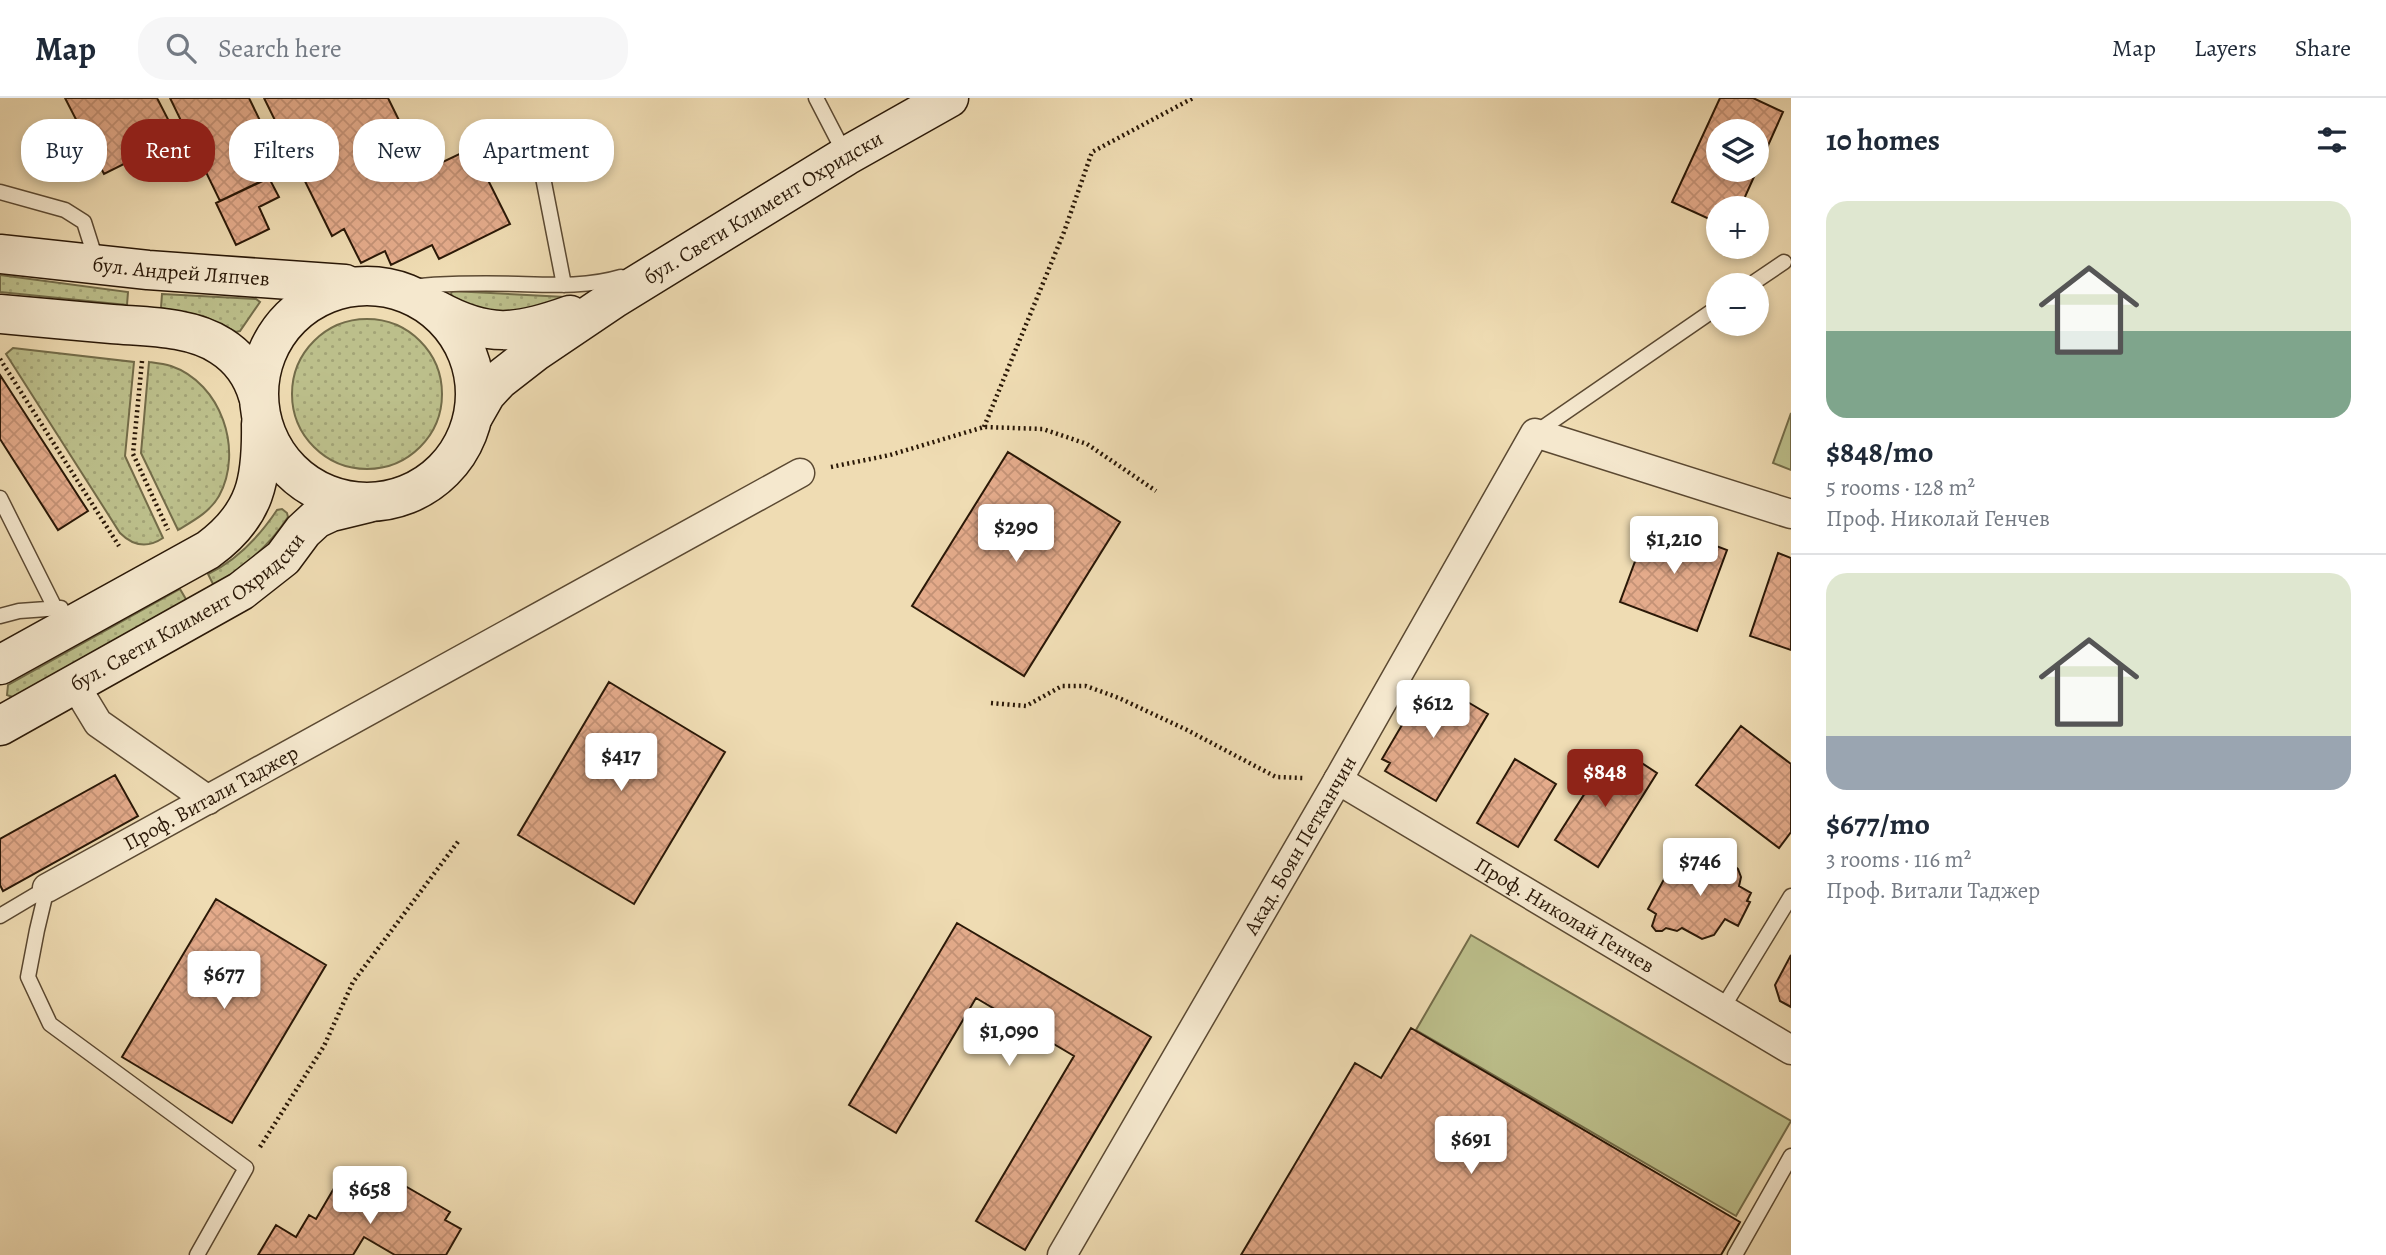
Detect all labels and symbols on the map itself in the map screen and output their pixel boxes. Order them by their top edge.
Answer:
street label: бул. Свети Климент Охридски [638,124,888,291]
street label: бул. Андрей Ляпчев [91,250,271,293]
pin: $290 [975,504,1057,564]
pin: $1,210 [1617,517,1731,576]
street label: бул. Свети Климент Охридски [65,527,311,698]
pin: $612 [1392,680,1474,740]
pin: $417 [580,734,662,793]
street label: Проф. Витали Таджер [118,738,303,857]
pin: $848 [1564,750,1646,809]
street label: Акад. Боян Петканчин [1237,751,1363,940]
pin: $746 [1659,838,1741,898]
street label: Проф. Николай Генчев [1470,851,1660,980]
pin: $677 [183,951,265,1011]
pin: $1,090 [952,1009,1066,1068]
pin: $691 [1430,1116,1512,1176]
pin: $658 [329,1166,411,1226]

